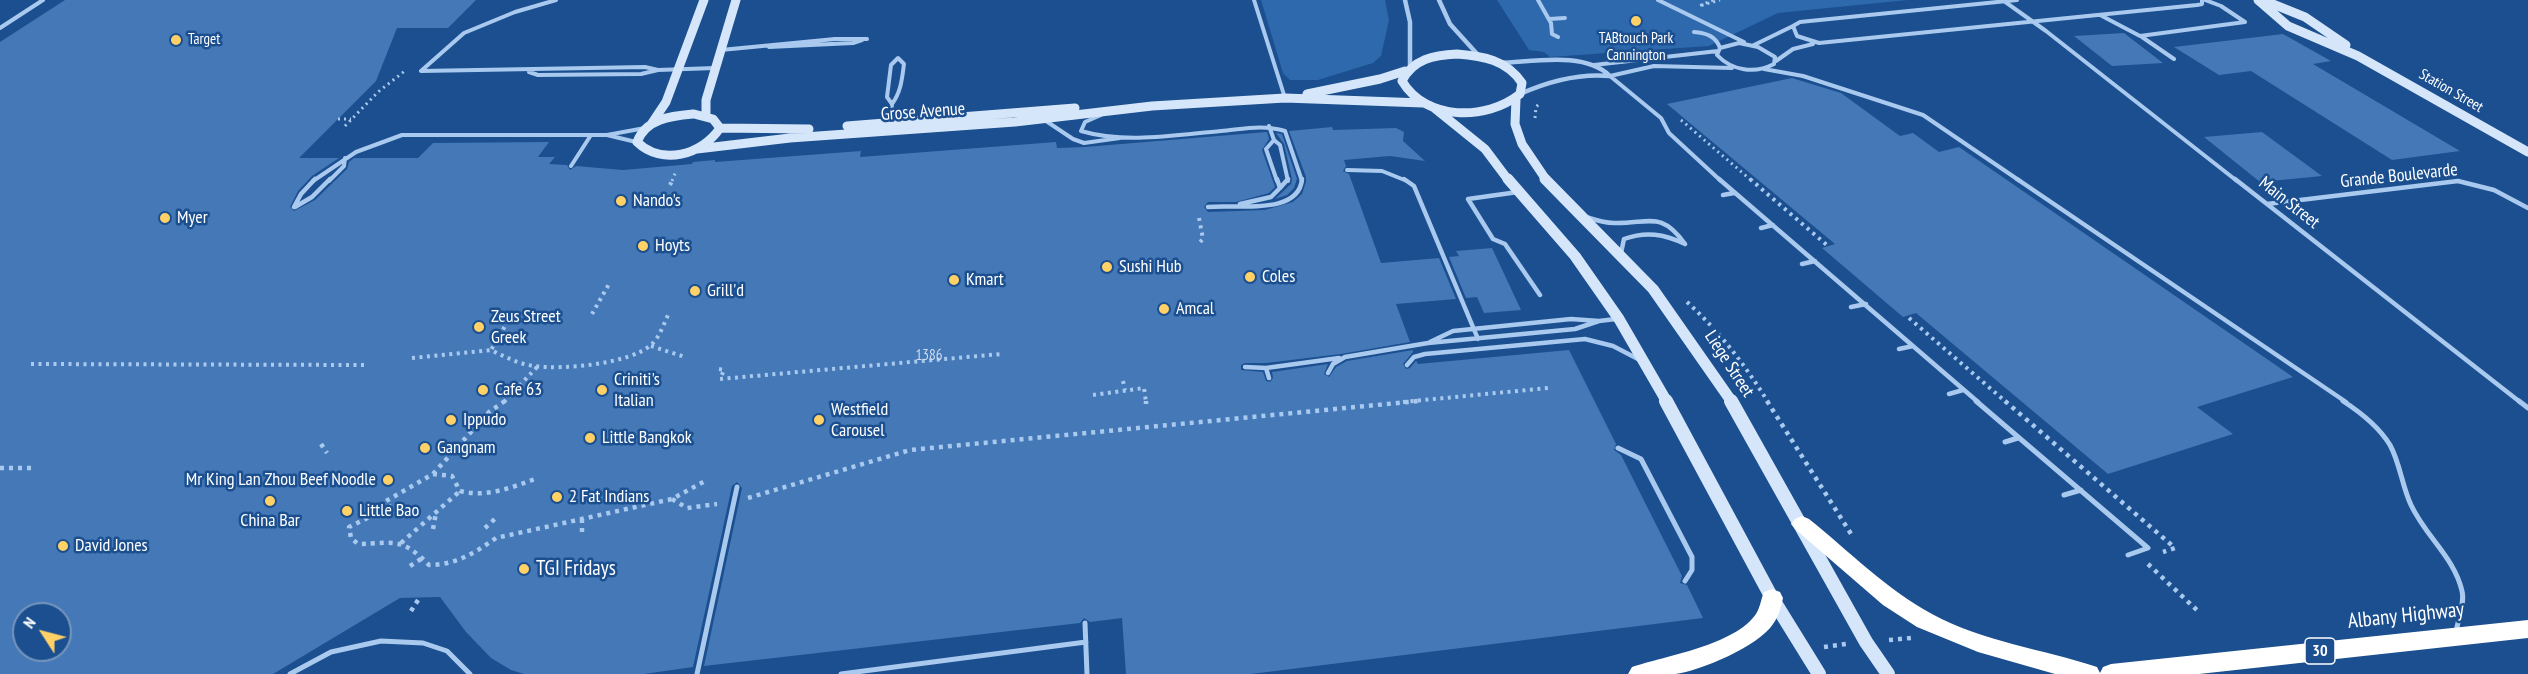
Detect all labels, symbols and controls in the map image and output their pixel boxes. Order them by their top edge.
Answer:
marker: TABtouch Park Cannington [1629,14,1643,28]
place label: TABtouch Park Cannington [1599,30,1673,65]
place label: Target [188,31,220,49]
marker: Target [169,33,183,47]
street label: Station Street [2416,65,2486,117]
street label: Grose Avenue [880,98,966,126]
street label: Grande Boulevarde [2339,159,2459,193]
street label: Main Street [2254,172,2324,234]
place label: Nando's [633,190,681,212]
marker: Nando's [614,194,628,208]
place label: Myer [177,207,208,229]
marker: Myer [158,211,172,225]
place label: Hoyts [655,235,690,257]
marker: Hoyts [636,239,650,253]
place label: Sushi Hub [1119,256,1182,278]
marker: Sushi Hub [1100,260,1114,274]
place label: Coles [1262,266,1295,288]
place label: Kmart [966,269,1004,291]
marker: Coles [1243,270,1257,284]
marker: Kmart [947,273,961,287]
place label: Grill'd [707,280,744,302]
marker: Grill'd [688,284,702,298]
place label: Amcal [1176,298,1214,320]
marker: Amcal [1157,302,1171,316]
place label: Zeus Street Greek [491,306,561,348]
marker: Zeus Street Greek [472,320,486,334]
street label: Liege Street [1700,327,1758,401]
house number: 1386 [916,347,942,365]
place label: Criniti's Italian [614,369,660,412]
place label: Cafe 63 [495,379,542,401]
marker: Cafe 63 [476,383,490,397]
marker: Criniti's Italian [595,383,609,397]
place label: Westfield Carousel [831,399,888,442]
place label: Ippudo [463,409,506,431]
marker: Ippudo [444,413,458,427]
marker: Westfield Carousel [812,413,826,427]
place label: Little Bangkok [602,427,692,449]
marker: Little Bangkok [583,431,597,445]
place label: Gangnam [437,437,496,459]
marker: Gangnam [418,441,432,455]
place label: Mr King Lan Zhou Beef Noodle [186,469,376,491]
marker: Mr King Lan Zhou Beef Noodle [381,473,395,487]
place label: 2 Fat Indians [569,486,649,508]
marker: 2 Fat Indians [550,490,564,504]
marker: China Bar [263,494,277,508]
place label: Little Bao [359,500,419,522]
marker: Little Bao [340,504,354,518]
place label: China Bar [240,510,300,532]
place label: David Jones [75,535,148,557]
marker: David Jones [56,539,70,553]
place label: TGI Fridays [536,556,616,582]
marker: TGI Fridays [517,562,531,576]
street label: Albany Highway [2347,597,2465,635]
north arrow [12,602,72,662]
text: N [18,613,40,632]
road number: 30 [2305,638,2335,664]

